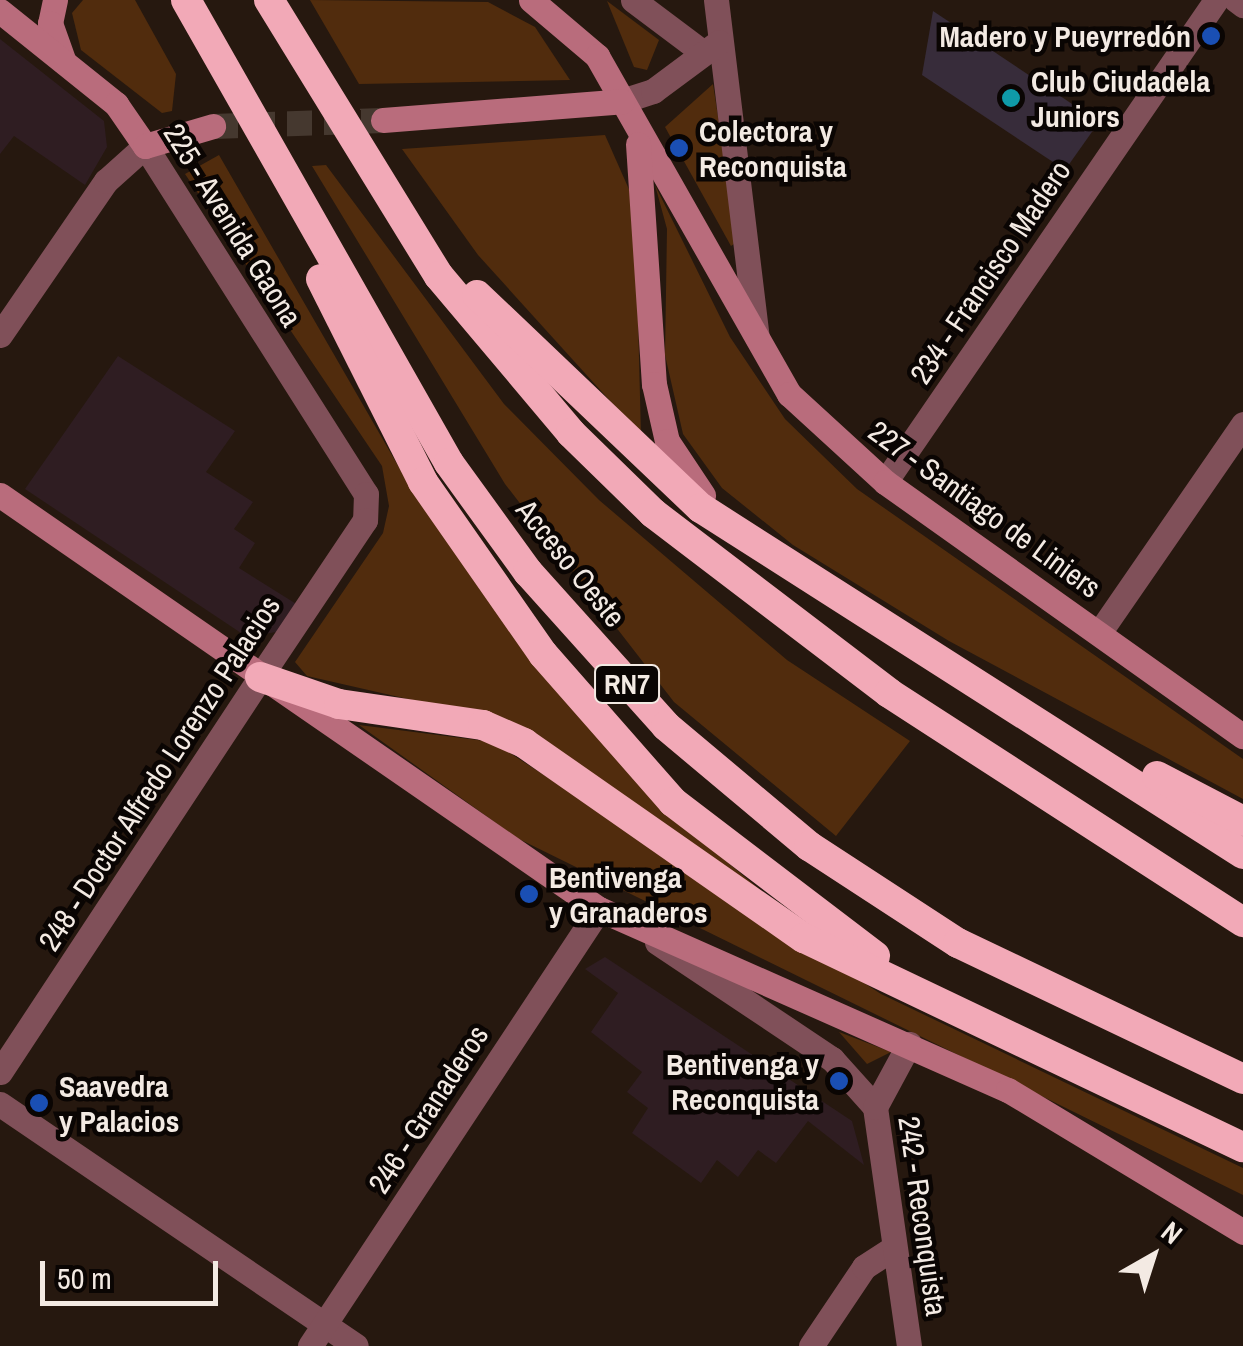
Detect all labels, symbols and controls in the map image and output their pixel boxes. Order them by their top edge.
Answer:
place label: Madero y Pueyrredón [939,18,1191,54]
marker: Madero y Pueyrredón [1200,25,1222,47]
place label: Club Ciudadela Juniors [1031,63,1210,134]
marker: Club Ciudadela Juniors [1000,87,1022,109]
place label: Colectora y Reconquista [699,113,847,184]
street label: 225 - Avenida Gaona [156,116,310,334]
marker: Colectora y Reconquista [668,137,690,159]
street label: 234 - Francisco Madero [902,154,1078,390]
street label: 227 - Santiago de Liniers [862,413,1108,605]
street label: Acceso Oeste [509,492,633,634]
street label: 248 - Doctor Alfredo Lorenzo Palacios [30,588,288,958]
road number: RN7 [592,661,662,707]
place label: Bentivenga y Granaderos [549,859,708,930]
marker: Bentivenga y Granaderos [518,883,540,905]
street label: 246 - Granaderos [360,1018,496,1200]
place label: Bentivenga y Reconquista [666,1046,819,1116]
place label: Saavedra y Palacios [59,1068,179,1138]
marker: Bentivenga y Reconquista [828,1070,850,1092]
marker: Saavedra y Palacios [28,1092,50,1114]
street label: 242 - Reconquista [891,1114,955,1318]
north arrow [1103,1206,1203,1306]
text: N [1153,1213,1190,1253]
scale bar [45,1241,222,1303]
text: 50 m [57,1258,112,1298]

